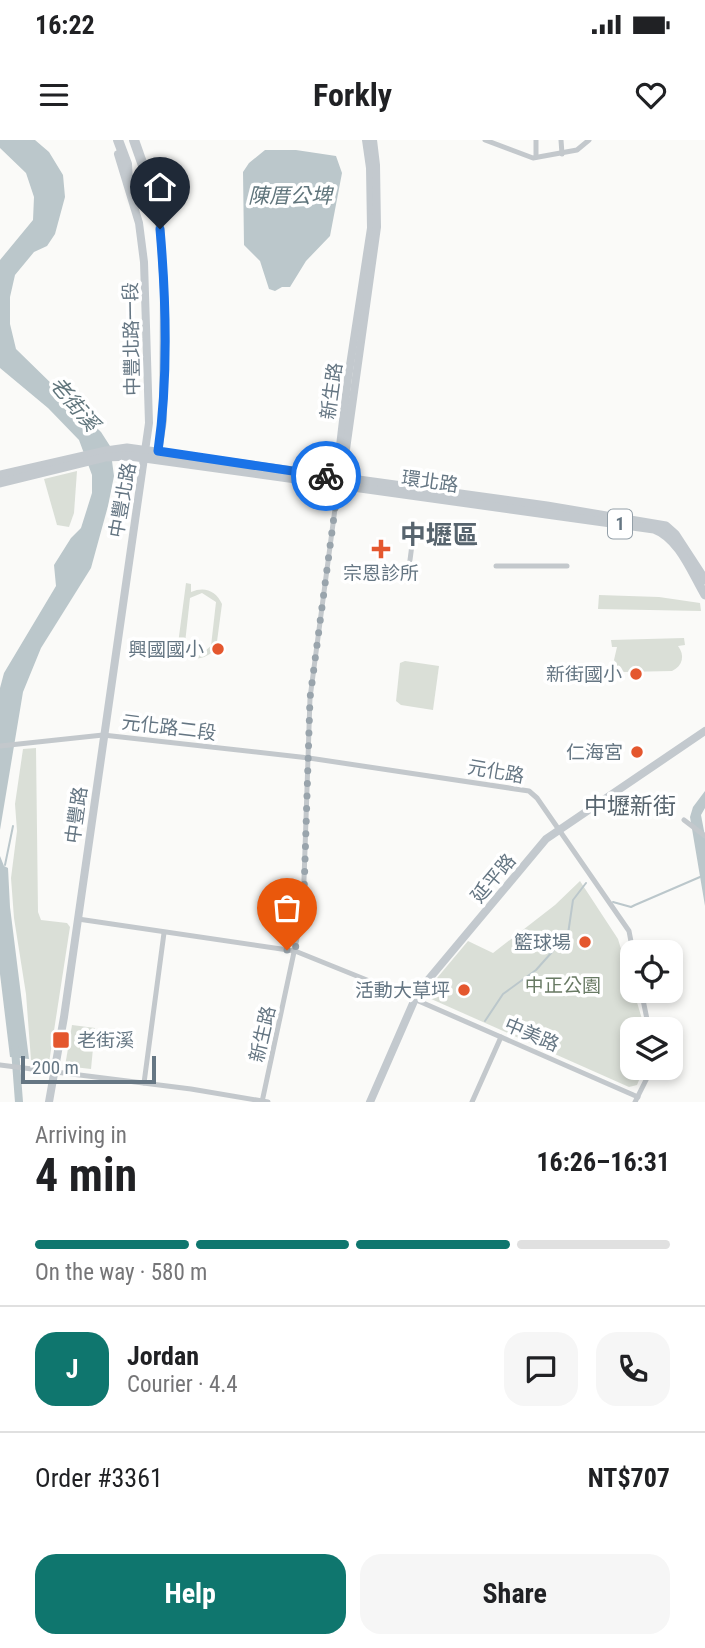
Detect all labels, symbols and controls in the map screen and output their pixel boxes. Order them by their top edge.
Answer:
text: 16:22 [35,10,95,40]
icon: menu [35,76,73,114]
text: Forkly [313,76,392,114]
icon: heart [632,76,670,114]
pin [130,157,190,229]
icon: home [141,168,179,206]
water label: 陳厝公埤 [248,184,335,208]
street label: 中豐北路一段 [119,282,144,396]
street label: 新生路 [316,361,347,421]
water label: 老街溪 [45,372,105,438]
courier [291,441,361,511]
icon: bike [307,457,345,495]
street label: 中豐北路 [105,461,140,540]
street label: 環北路 [400,466,460,497]
road number: 1 [608,510,632,538]
district label: 中壢區 [400,520,478,550]
marker: 宗恩診所 [371,539,391,559]
place label: 宗恩診所 [343,562,419,585]
place label: 興國國小 [128,638,204,661]
marker: 興國國小 [210,641,226,657]
place label: 新街國小 [546,663,622,686]
marker: 新街國小 [628,666,644,682]
street label: 元化路二段 [120,710,217,745]
place label: 仁海宮 [566,741,623,764]
marker: 仁海宮 [629,744,645,760]
street label: 元化路 [466,755,526,788]
street label: 中豐路 [61,785,92,845]
district label: 中壢新街 [584,793,676,820]
street label: 延平路 [466,849,521,908]
pin [257,878,317,950]
icon: bag [268,889,306,927]
place label: 籃球場 [514,931,571,954]
marker: 籃球場 [577,934,593,950]
map controls [620,940,683,1080]
button: locate [620,940,683,1003]
park label: 中正公園 [525,974,601,997]
place label: 活動大草坪 [355,979,450,1002]
marker: 活動大草坪 [456,982,472,998]
street label: 新生路 [245,1004,280,1064]
street label: 中美路 [501,1013,563,1056]
button: layers [620,1017,683,1080]
place label: 老街溪 [77,1029,134,1052]
marker: 老街溪 [51,1030,71,1050]
scale bar [21,1053,156,1085]
text: 200 m [32,1056,79,1079]
text: Arriving in [35,1122,127,1149]
text: 16:26–16:31 [536,1147,670,1177]
text: 4 min [35,1148,137,1202]
text: On the way · 580 m [35,1259,207,1286]
button: chat [504,1332,578,1406]
button: phone [596,1332,670,1406]
text: Jordan [127,1341,199,1371]
text: J [66,1354,78,1384]
text: Courier · 4.4 [127,1371,238,1398]
text: Order #3361 [35,1463,163,1493]
text: NT$707 [588,1463,670,1493]
button: Help [35,1554,346,1634]
button: Share [360,1554,670,1634]

